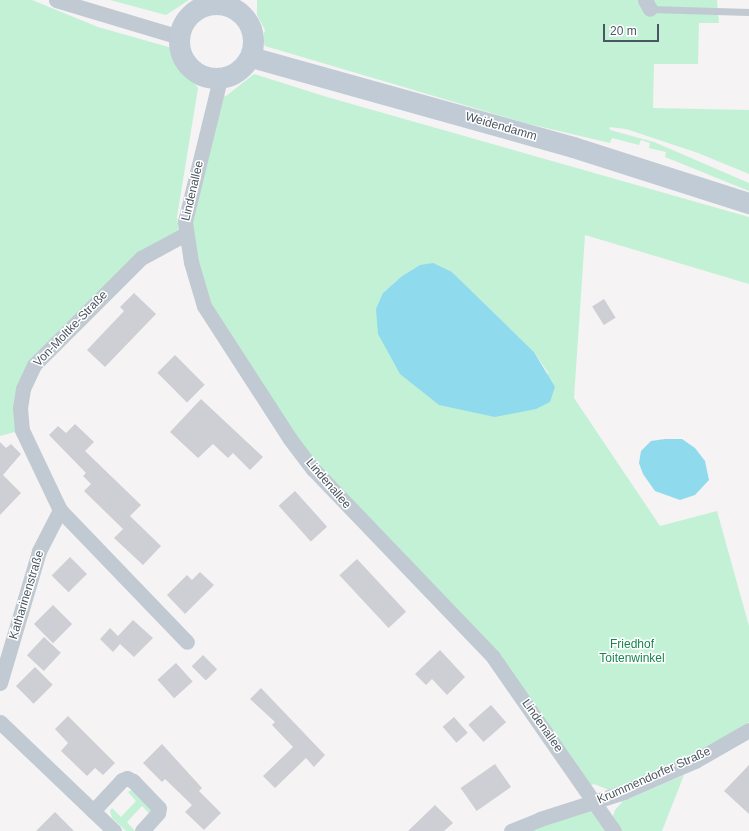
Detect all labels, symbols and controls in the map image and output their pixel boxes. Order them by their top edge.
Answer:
scale bar [605,16,661,42]
text: 20 m [610,24,637,38]
street label: Weidendamm [464,110,538,144]
street label: Lindenallee [179,159,207,223]
street label: Von-Moltke-Straße [31,288,111,370]
street label: Lindenallee [302,456,354,512]
street label: Katharinenstraße [7,549,47,641]
park label: Friedhof Toitenwinkel [599,638,665,666]
street label: Lindenallee [518,697,566,755]
street label: Krummendorfer Straße [595,744,713,808]

